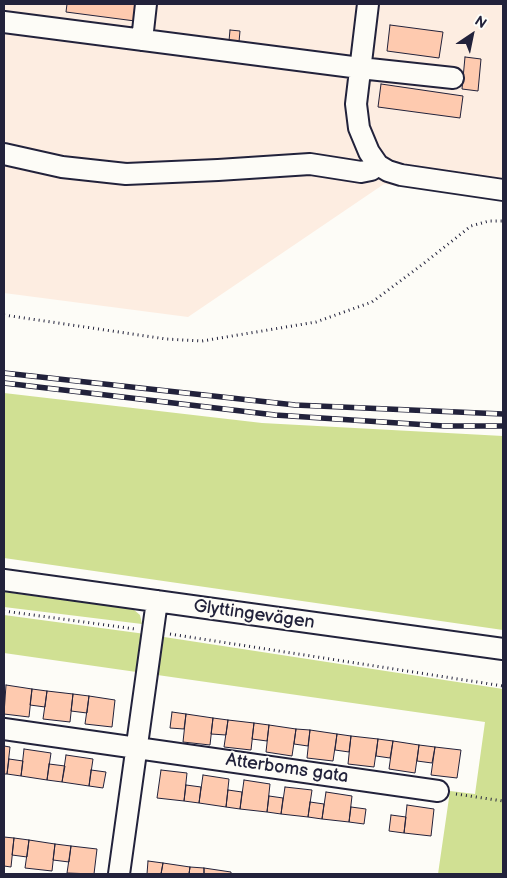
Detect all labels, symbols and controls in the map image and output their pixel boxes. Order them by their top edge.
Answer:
north arrow [447,10,497,60]
text: N [472,12,490,32]
street label: Glyttingevägen [192,596,316,634]
street label: Atterboms gata [224,750,350,788]

